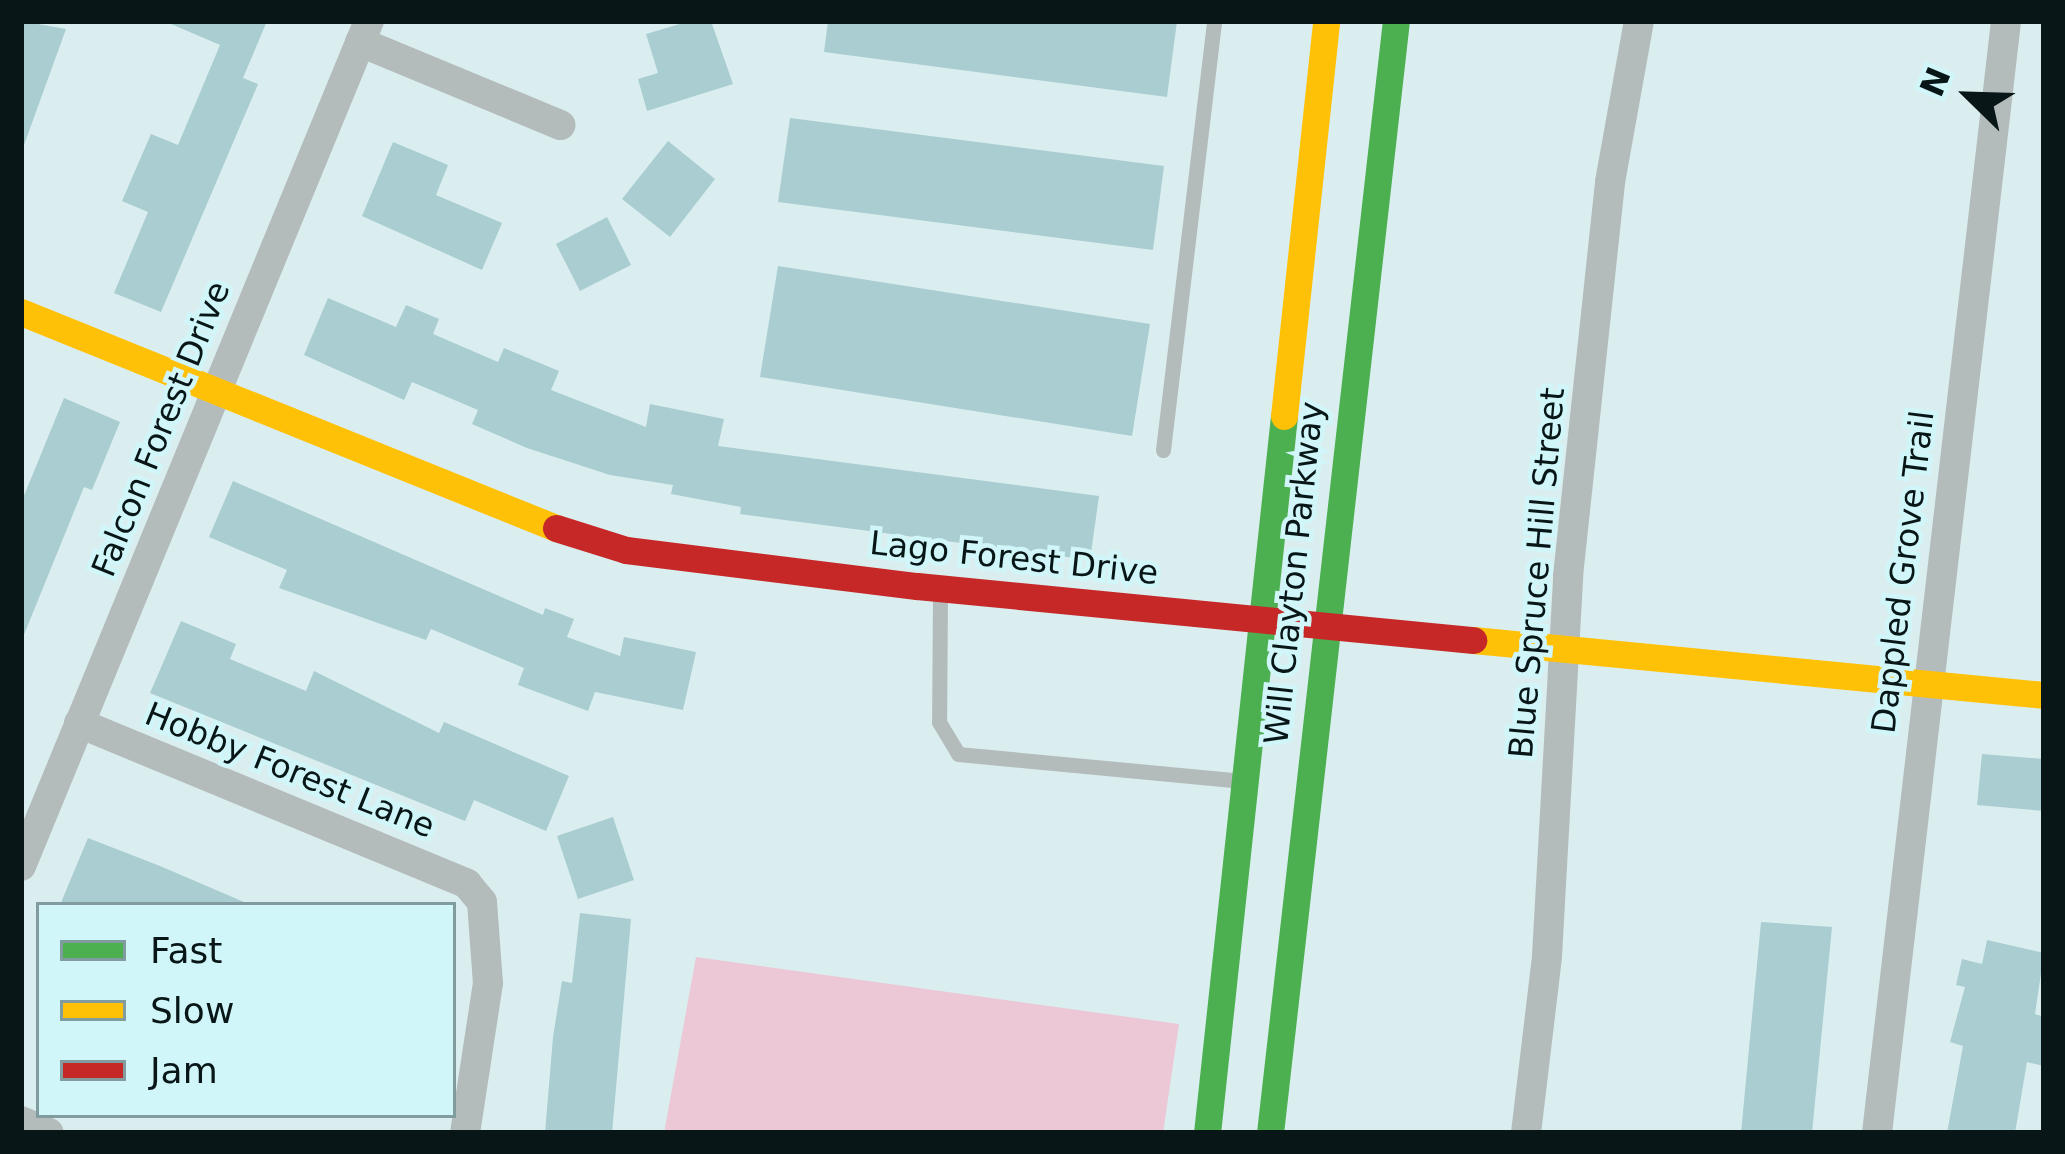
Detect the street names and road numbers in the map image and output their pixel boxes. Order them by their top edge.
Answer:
street label: Falcon Forest Drive [84,276,238,582]
street label: Blue Spruce Hill Street [1501,386,1573,760]
street label: Will Clayton Parkway [1256,400,1332,746]
street label: Dappled Grove Trail [1864,408,1942,736]
street label: Lago Forest Drive [868,523,1160,593]
street label: Hobby Forest Lane [140,694,440,846]

